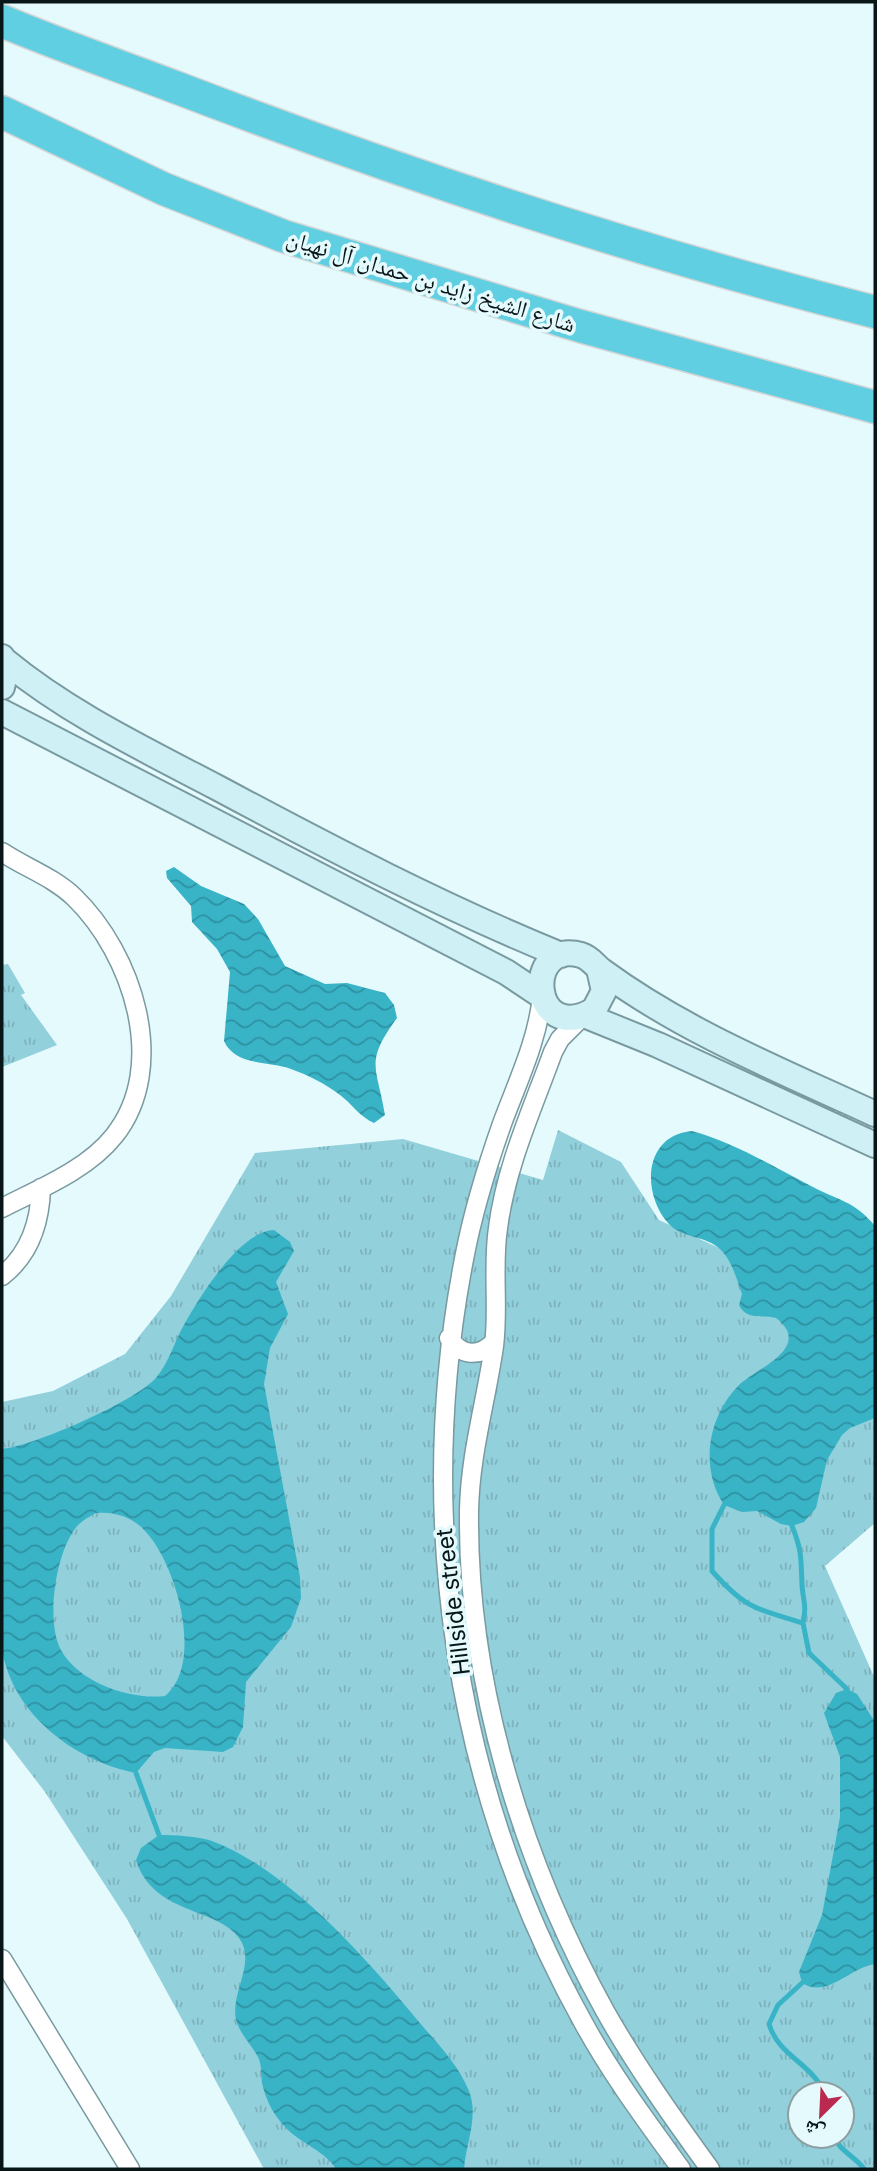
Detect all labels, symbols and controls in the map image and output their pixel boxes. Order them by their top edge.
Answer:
street label: شارع الشيخ زايد بن حمدان آل نهيان [283,224,579,339]
street label: Hillside street [430,1526,476,1677]
north arrow [786,2080,856,2150]
text: ش [800,2115,828,2145]

